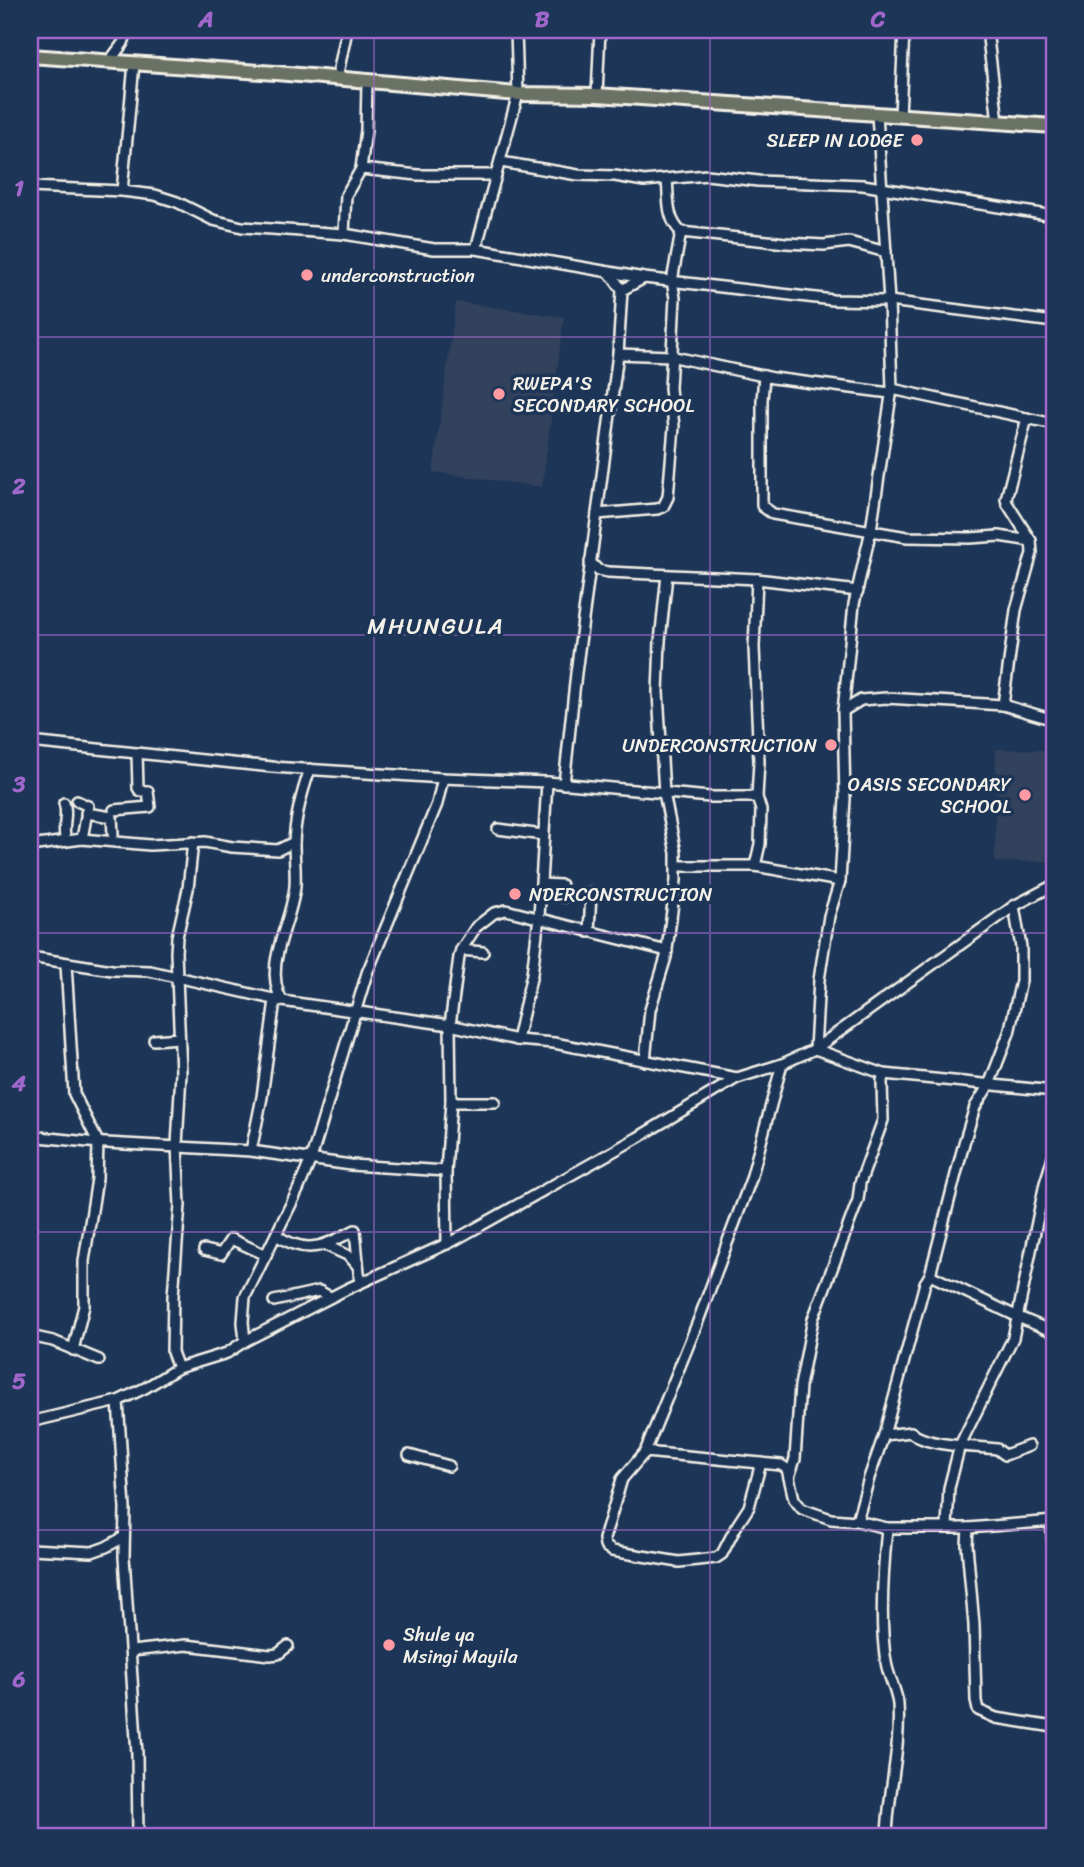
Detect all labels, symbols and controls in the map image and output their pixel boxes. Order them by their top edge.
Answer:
text: A [197,0,214,40]
text: B [535,0,550,40]
text: C [870,0,886,40]
place label: SLEEP IN LODGE [767,124,904,157]
marker: SLEEP IN LODGE [909,132,925,148]
text: 1 [14,168,24,209]
place label: underconstruction [321,259,475,292]
marker: underconstruction [299,267,315,283]
place label: RWEPA'S SECONDARY SCHOOL [513,367,695,422]
marker: RWEPA'S SECONDARY SCHOOL [491,386,507,402]
text: 2 [11,466,26,507]
district label: MHUNGULA [367,606,505,647]
place label: UNDERCONSTRUCTION [622,729,818,762]
marker: UNDERCONSTRUCTION [823,737,839,753]
text: 3 [12,764,26,805]
place label: OASIS SECONDARY SCHOOL [848,768,1012,823]
marker: OASIS SECONDARY SCHOOL [1017,787,1033,803]
place label: NDERCONSTRUCTION [529,878,713,911]
marker: NDERCONSTRUCTION [507,886,523,902]
text: 4 [11,1063,27,1104]
text: 5 [12,1361,26,1402]
place label: Shule ya Msingi Mayila [403,1618,518,1673]
marker: Shule ya Msingi Mayila [381,1637,397,1653]
text: 6 [11,1659,26,1700]

